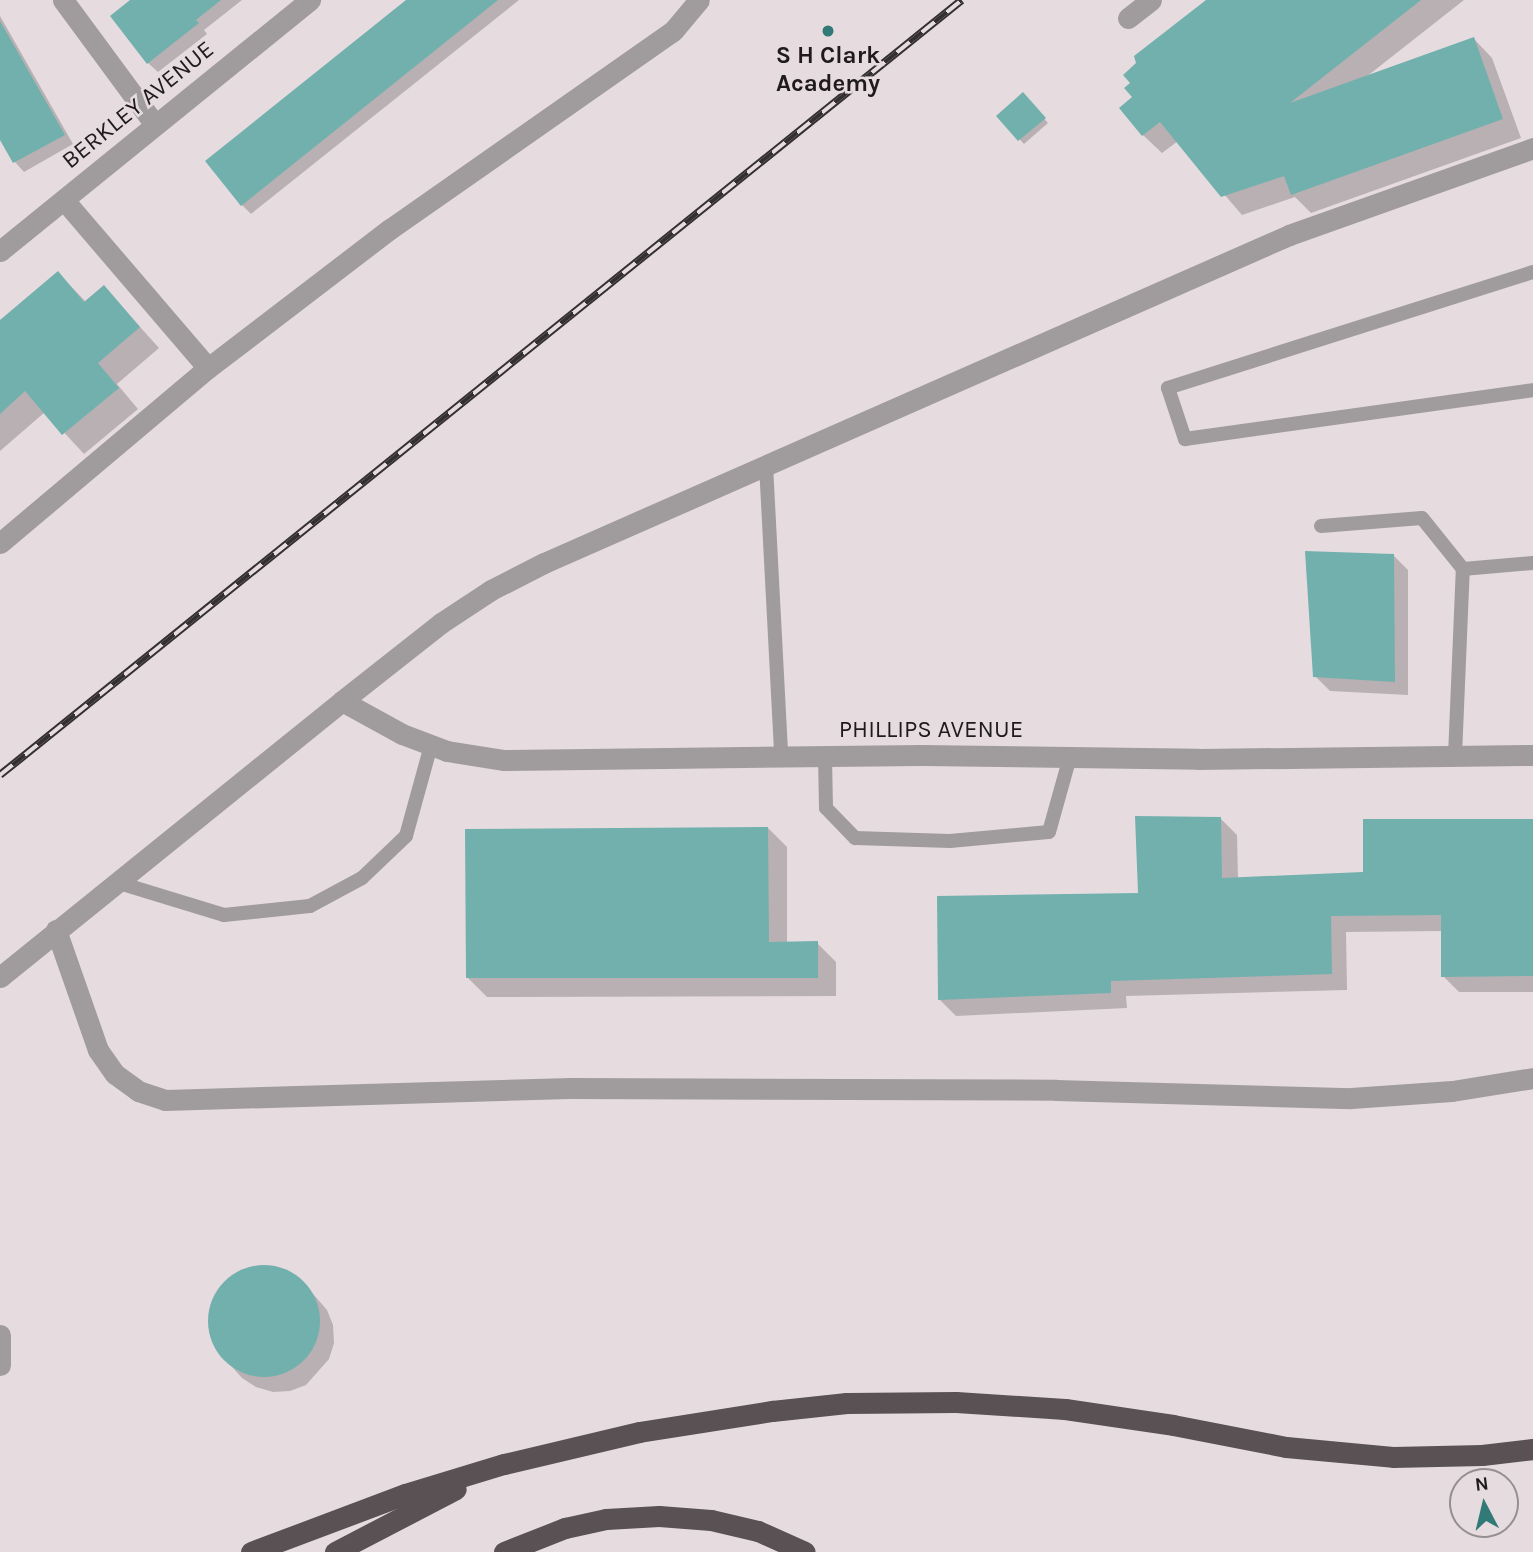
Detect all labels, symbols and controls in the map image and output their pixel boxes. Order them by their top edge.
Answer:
marker: S H Clark Academy [820,23,836,39]
street label: BERKLEY AVENUE [56,35,220,175]
place label: S H Clark Academy [776,42,880,98]
street label: PHILLIPS AVENUE [839,716,1023,744]
north arrow [1449,1468,1519,1538]
text: N [1474,1472,1490,1496]

